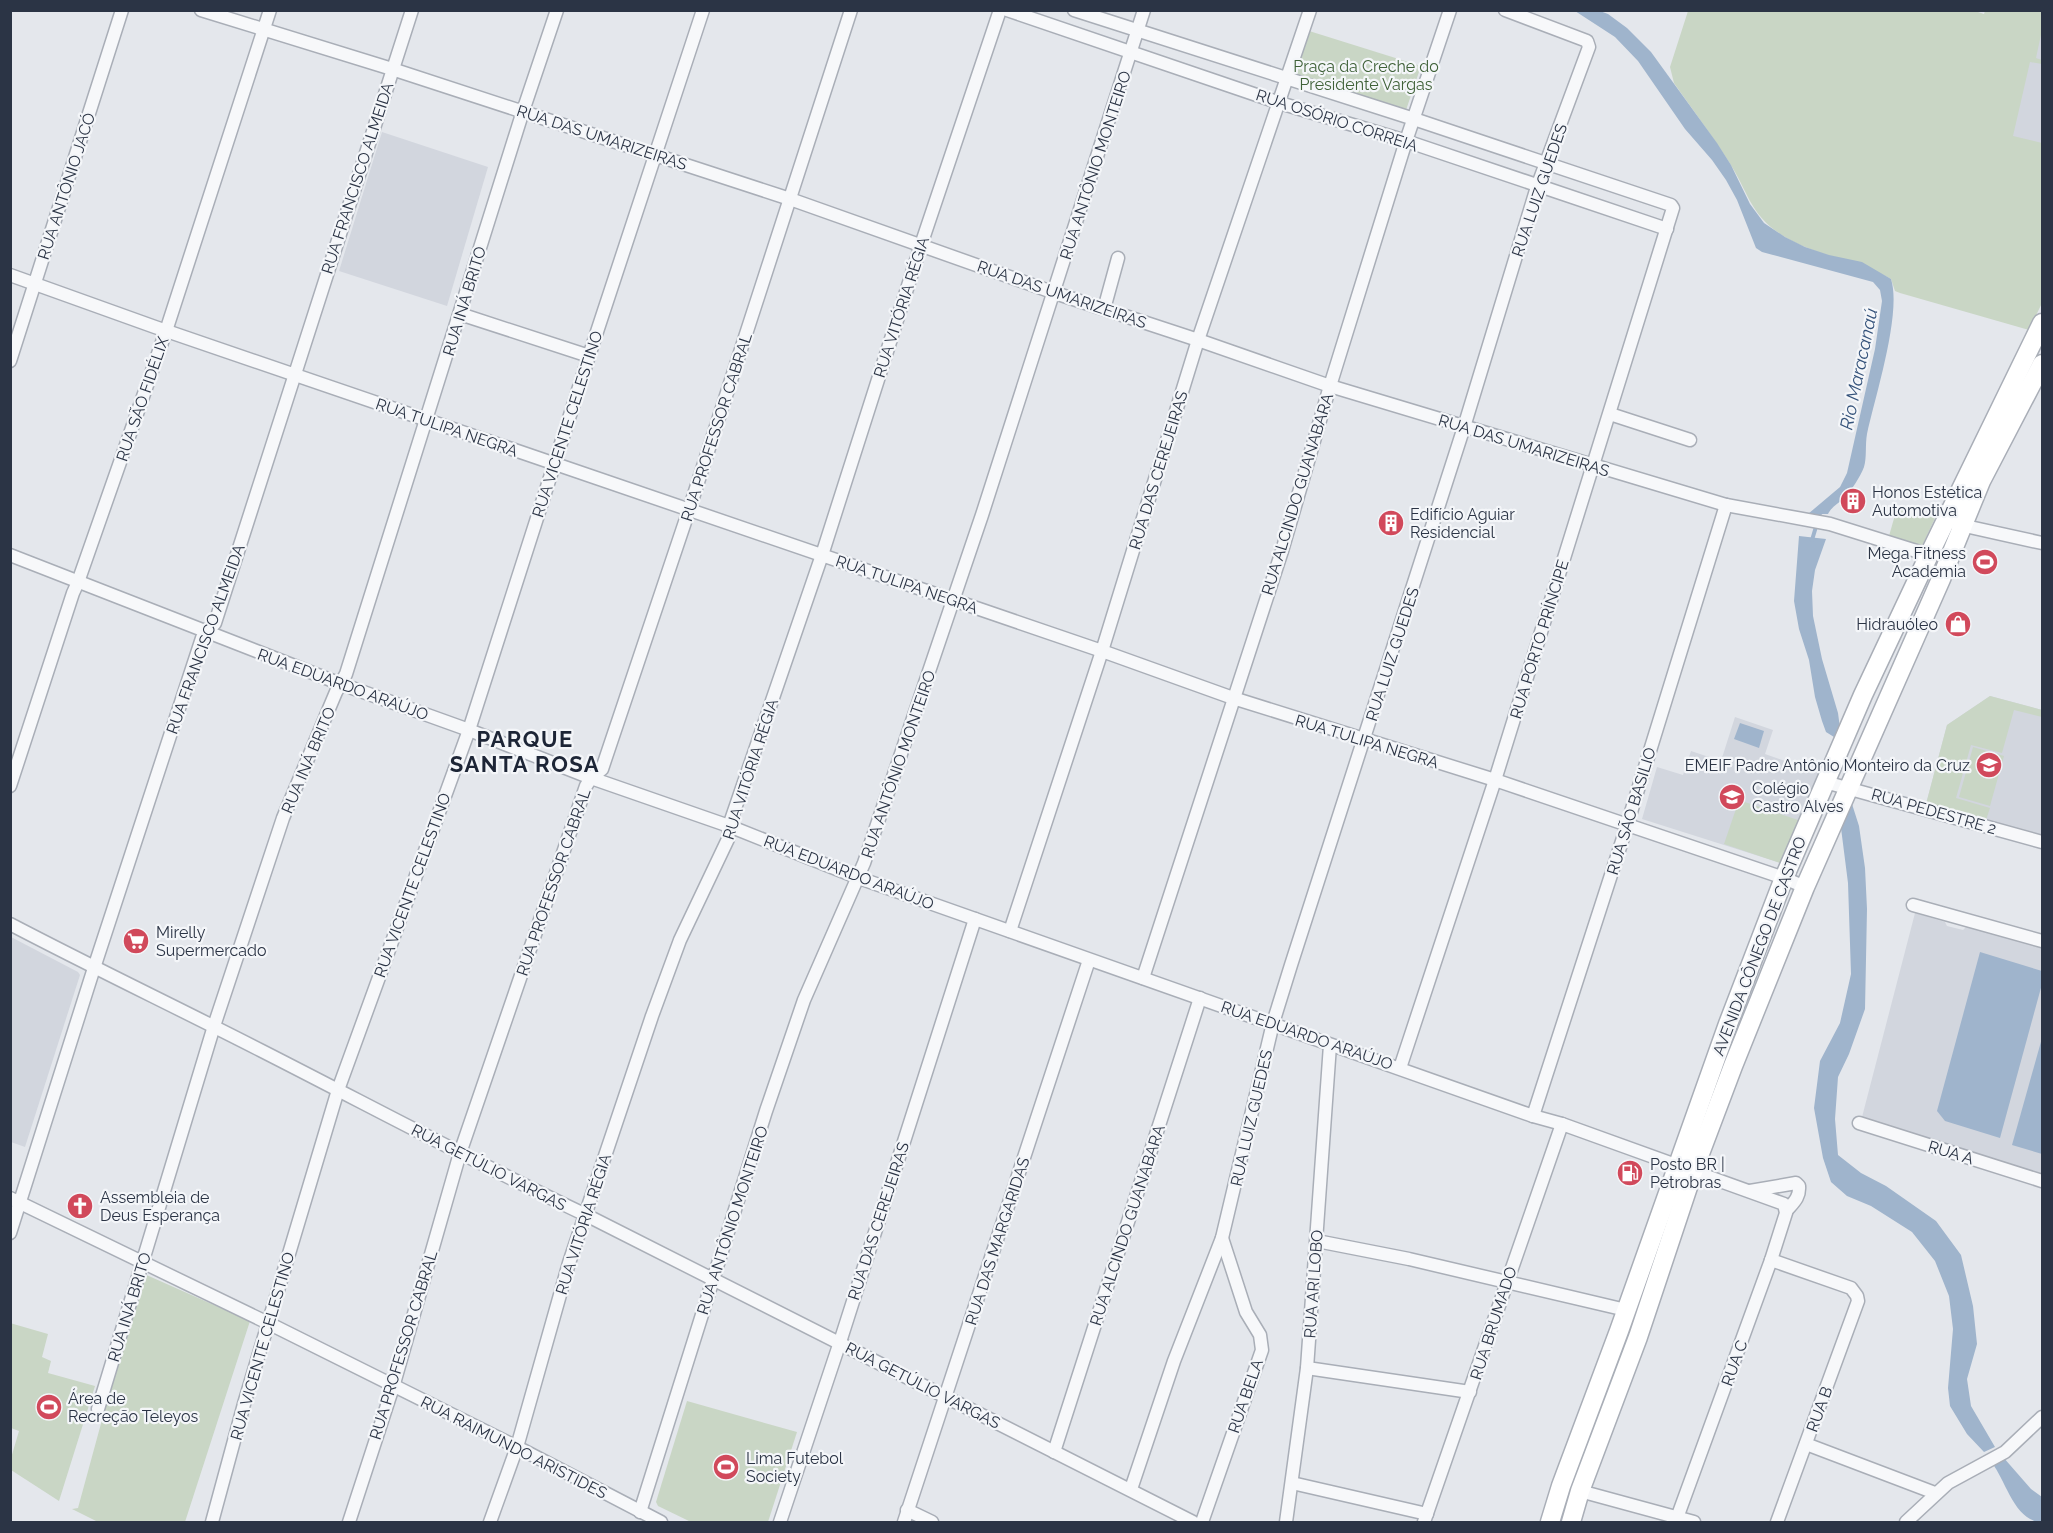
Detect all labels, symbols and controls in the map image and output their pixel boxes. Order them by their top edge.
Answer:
park label: Praça da Creche do Presidente Vargas [1293,57,1439,94]
street label: RUA ANTÔNIO MONTEIRO [1055,68,1135,262]
street label: RUA FRANCISCO ALMEIDA [317,80,398,276]
street label: RUA OSÓRIO CORREIA [1254,84,1421,156]
street label: RUA DAS UMARIZEIRAS [514,101,690,174]
street label: RUA ANTÔNIO JACÓ [33,110,99,262]
street label: RUA LUIZ GUEDES [1508,121,1571,259]
street label: RUA VITÓRIA RÉGIA [869,234,933,380]
street label: RUA INÁ BRITO [438,244,490,358]
street label: RUA DAS UMARIZEIRAS [975,257,1149,332]
water label: Rio Maracanaú [1835,306,1882,432]
street label: RUA VICENTE CELESTINO [528,329,607,520]
street label: RUA PROFESSOR CABRAL [677,330,756,524]
street label: RUA SÃO FIDÉLIX [111,333,173,464]
street label: RUA DAS CEREJEIRAS [1125,388,1192,552]
street label: RUA ALCINDO GUANABARA [1258,391,1337,597]
street label: RUA TULIPA NEGRA [373,394,521,461]
street label: RUA DAS UMARIZEIRAS [1436,410,1612,481]
place label: Honos Estetica Automotiva [1872,483,1982,520]
building icon: Honos Estetica Automotiva [1838,486,1868,516]
place label: Edifício Aguiar Residencial [1410,505,1515,542]
building icon: Edifício Aguiar Residencial [1376,508,1406,538]
street label: RUA FRANCISCO ALMEIDA [162,542,249,737]
place label: Mega Fitness Academia [1868,544,1966,581]
sports icon: Mega Fitness Academia [1970,547,2000,577]
street label: RUA TULIPA NEGRA [833,551,981,618]
street label: RUA PORTO PRÍNCIPE [1505,557,1573,721]
street label: RUA LUIZ GUEDES [1362,585,1423,723]
shop icon: Hidrauóleo [1943,609,1973,639]
place label: Hidrauóleo [1856,615,1938,634]
street label: RUA EDUARDO ARAÚJO [255,644,431,724]
street label: RUA ANTÔNIO MONTEIRO [856,667,940,861]
street label: RUA VITÓRIA RÉGIA [718,696,782,842]
street label: RUA INÁ BRITO [277,704,339,816]
street label: RUA TULIPA NEGRA [1293,711,1441,772]
district label: PARQUE SANTA ROSA [450,726,600,777]
street label: RUA SÃO BASILIO [1602,745,1660,877]
school or university icon: EMEIF Padre Antônio Monteiro da Cruz [1974,750,2004,780]
place label: EMEIF Padre Antônio Monteiro da Cruz [1685,756,1970,775]
place label: Colégio Castro Alves [1752,779,1844,816]
school or university icon: Colégio Castro Alves [1717,782,1747,812]
street label: RUA PROFESSOR CABRAL [512,785,595,978]
street label: RUA PEDESTRE 2 [1869,785,1999,838]
street label: RUA VICENTE CELESTINO [370,790,455,980]
street label: RUA EDUARDO ARAÚJO [761,830,937,914]
street label: AVENIDA CÔNEGO DE CASTRO [1708,834,1810,1058]
place label: Mirelly Supermercado [156,923,267,960]
supermarket icon: Mirelly Supermercado [121,926,151,956]
street label: RUA EDUARDO ARAÚJO [1218,996,1396,1074]
street label: RUA LUIZ GUEDES [1227,1048,1277,1188]
street label: RUA GETÚLIO VARGAS [408,1119,570,1215]
street label: RUA ALCINDO GUANABARA [1086,1122,1169,1328]
street label: RUA ANTÔNIO MONTEIRO [692,1123,772,1317]
street label: RUA A [1926,1137,1976,1168]
street label: RUA DAS CEREJEIRAS [844,1139,913,1303]
street label: RUA VITÓRIA RÉGIA [551,1151,615,1297]
street label: RUA DAS MARGARIDAS [961,1155,1034,1327]
place label: Posto BR | Petrobras [1650,1155,1725,1192]
fuel station icon: Posto BR | Petrobras [1615,1158,1645,1188]
place label: Assembleia de Deus Esperança [100,1188,220,1225]
church icon: Assembleia de Deus Esperança [65,1191,95,1221]
street label: RUA ARI LOBO [1300,1229,1327,1339]
street label: RUA PROFESSOR CABRAL [366,1248,442,1442]
street label: RUA INÁ BRITO [103,1250,155,1364]
street label: RUA VICENTE CELESTINO [226,1250,298,1442]
street label: RUA BRUMADO [1466,1264,1521,1382]
street label: RUA GETÚLIO VARGAS [842,1337,1004,1433]
street label: RUA C [1717,1338,1752,1389]
street label: RUA BELA [1224,1356,1267,1436]
street label: RUA B [1802,1384,1836,1435]
place label: Área de Recreção Teleyos [68,1388,199,1426]
sports icon: Área de Recreção Teleyos [34,1392,64,1422]
street label: RUA RAIMUNDO ARISTIDES [417,1392,610,1503]
place label: Lima Futebol Society [746,1449,844,1486]
sports icon: Lima Futebol Society [711,1452,741,1482]

